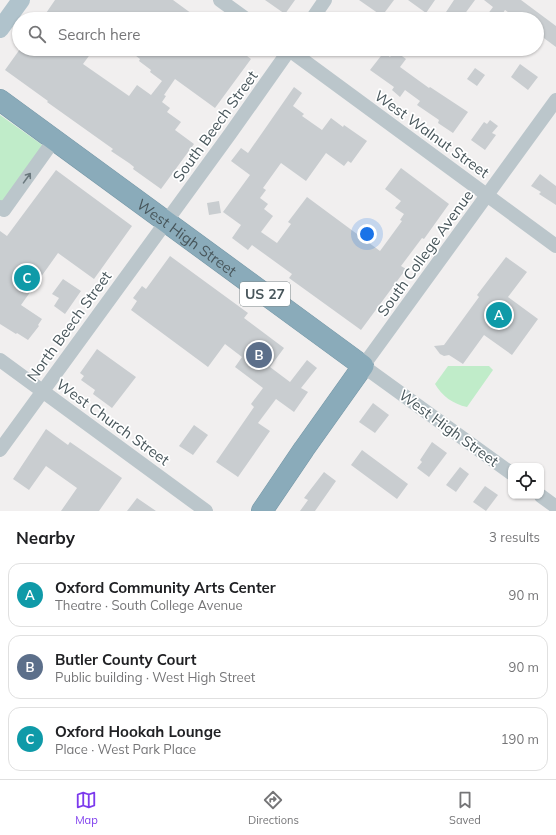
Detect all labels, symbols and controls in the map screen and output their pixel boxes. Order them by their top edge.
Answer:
search box [12,12,544,56]
icon: search [26,23,48,45]
text: Search here [58,25,140,44]
street label: South Beech Street [168,67,262,185]
street label: West Walnut Street [371,86,493,182]
one-way arrow [23,173,31,184]
street label: South College Avenue [373,186,477,320]
street label: West High Street [134,194,241,280]
your location [357,224,377,244]
pin: C [14,263,40,293]
street label: North Beech Street [23,267,115,385]
road number: US 27 [240,282,290,306]
pin: A [486,300,512,330]
pin: B [246,340,272,370]
street label: West Church Street [53,375,173,469]
street label: West High Street [395,385,503,471]
map controls [508,463,544,499]
button: locate [508,463,544,499]
text: Nearby [16,527,75,548]
text: 3 results [489,529,540,545]
text: Oxford Community Arts Center [55,578,276,597]
text: A [25,587,35,603]
text: 90 m [509,587,539,603]
text: Theatre · South College Avenue [55,597,243,613]
text: Butler County Court [55,650,196,669]
text: B [26,659,34,675]
text: 90 m [509,659,539,675]
text: Public building · West High Street [55,669,255,685]
text: Oxford Hookah Lounge [55,722,221,741]
text: C [26,731,34,747]
text: 190 m [501,731,539,747]
text: Place · West Park Place [55,741,196,757]
tab: Map [75,789,98,827]
tab: Directions [248,789,299,827]
tab: Saved [449,789,481,827]

